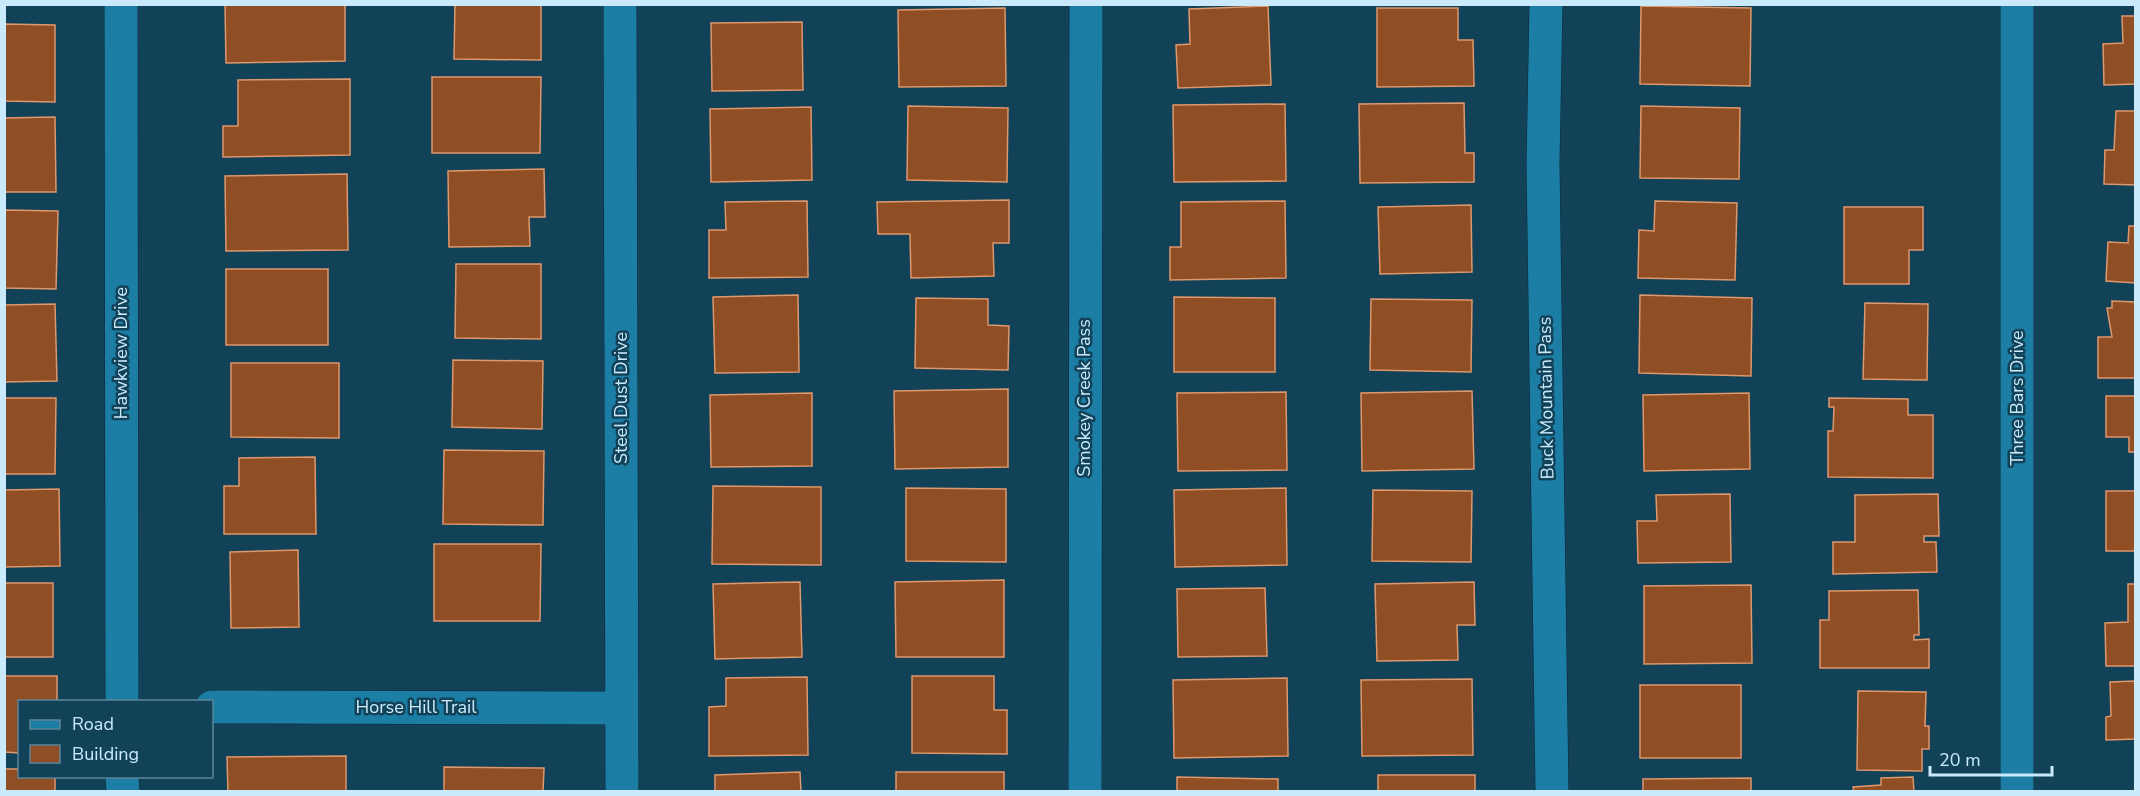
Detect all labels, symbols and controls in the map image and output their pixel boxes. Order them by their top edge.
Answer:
street label: Hawkview Drive [109,287,133,419]
street label: Buck Mountain Pass [1533,316,1559,480]
street label: Smokey Creek Pass [1072,319,1096,477]
street label: Three Bars Drive [2005,330,2029,466]
street label: Steel Dust Drive [609,332,633,464]
street label: Horse Hill Trail [356,695,477,719]
legend [18,700,213,778]
text: Road [72,712,114,736]
scale bar [1930,739,2052,777]
text: Building [72,742,139,766]
text: 20 m [1939,748,1981,772]

